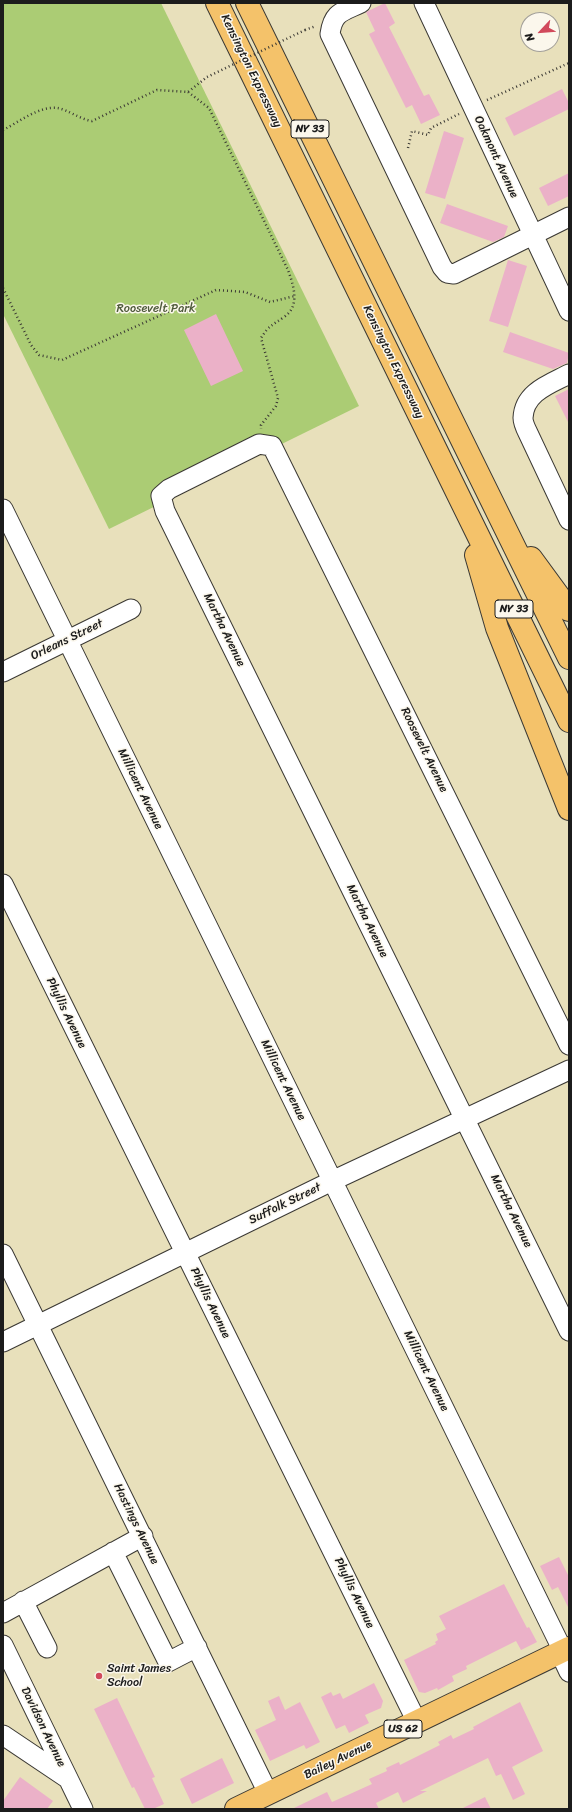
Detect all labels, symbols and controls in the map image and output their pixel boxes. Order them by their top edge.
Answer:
street label: Kensington Expressway [217,12,285,130]
north arrow [520,12,560,52]
text: N [519,29,540,45]
street label: Oakmont Avenue [471,114,521,200]
road number: NY 33 [291,120,329,138]
park label: Roosevelt Park [117,302,195,316]
street label: Kensington Expressway [359,303,427,421]
street label: Martha Avenue [200,591,248,669]
road number: NY 33 [495,600,533,618]
street label: Orleans Street [29,616,105,664]
street label: Roosevelt Avenue [397,705,451,795]
street label: Millicent Avenue [114,746,166,832]
street label: Martha Avenue [343,882,391,960]
street label: Phyllis Avenue [43,975,89,1051]
street label: Millicent Avenue [257,1037,309,1123]
street label: Martha Avenue [487,1172,535,1250]
street label: Suffolk Street [247,1180,323,1228]
street label: Phyllis Avenue [187,1265,233,1341]
street label: Millicent Avenue [400,1328,452,1414]
street label: Hastings Avenue [110,1481,162,1567]
street label: Phyllis Avenue [331,1555,377,1631]
place label: Saint James School [107,1662,171,1690]
marker: Saint James School [94,1671,104,1681]
street label: Davidson Avenue [17,1685,69,1769]
road number: US 62 [384,1720,422,1738]
street label: Bailey Avenue [302,1737,374,1783]

